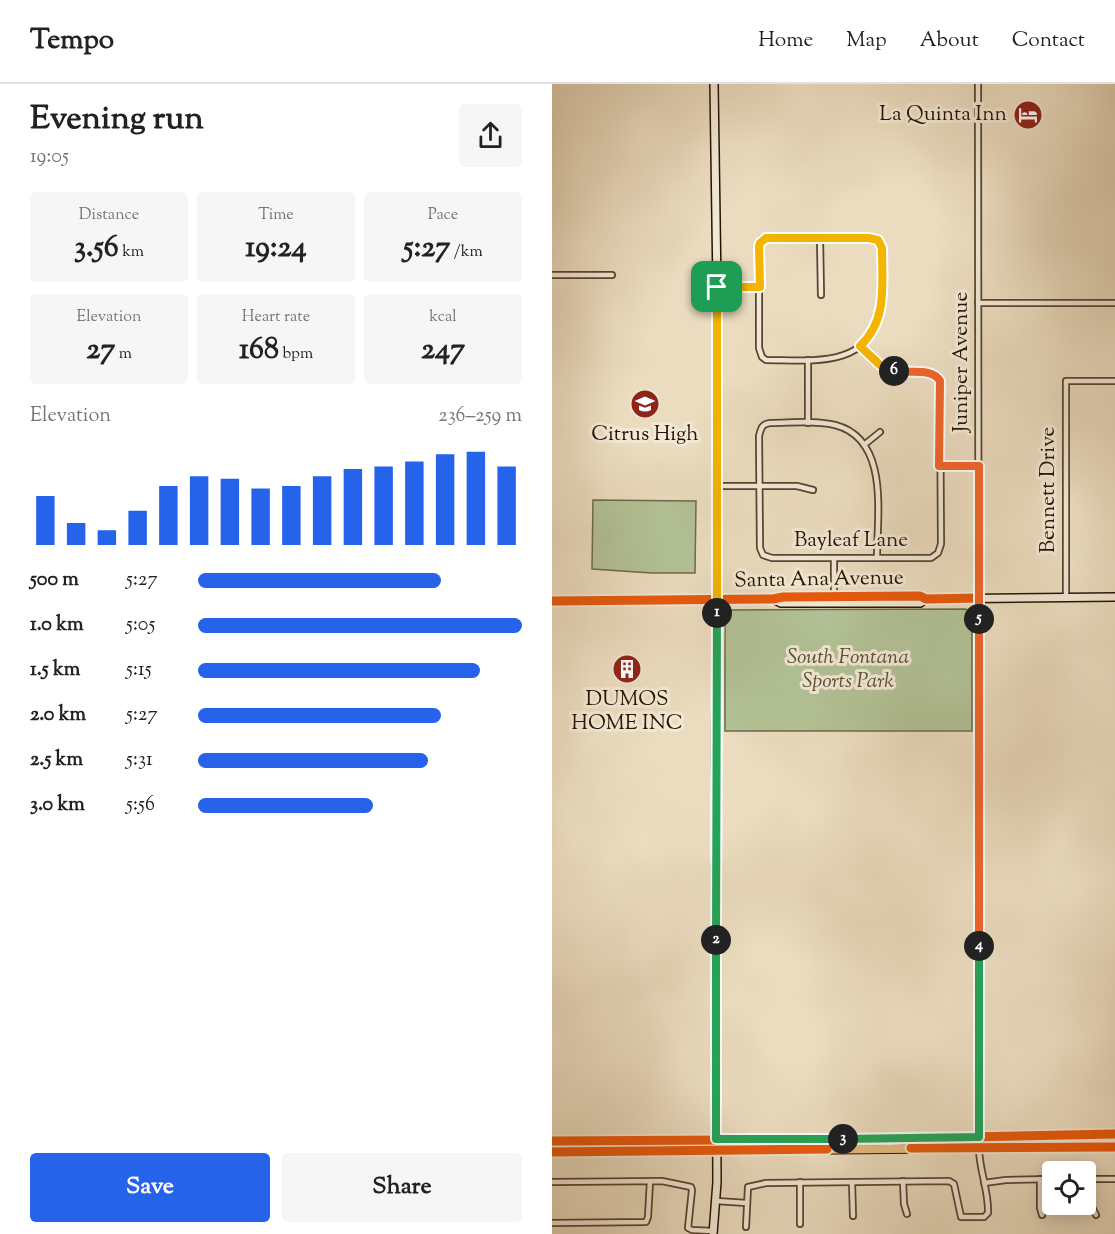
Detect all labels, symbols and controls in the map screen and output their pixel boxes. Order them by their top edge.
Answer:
text: Tempo [30,21,114,61]
text: Home [758,26,813,56]
text: Map [846,26,887,56]
text: About [920,26,979,56]
text: Contact [1012,26,1085,56]
text: Evening run [30,96,204,144]
hotel icon: La Quinta Inn [1012,99,1044,131]
place label: La Quinta Inn [879,100,1007,130]
button: share [459,104,522,167]
text: 19:05 [30,143,69,172]
text: Distance [79,204,139,227]
text: Time [258,204,294,227]
text: Pace [428,204,458,227]
text: 3.56 [74,227,119,270]
text: 19:24 [245,227,307,270]
text: 5:27 [403,227,450,270]
text: km [119,241,144,264]
text: /km [450,241,483,264]
pin [691,261,742,312]
icon: arrive [700,270,733,303]
street label: Juniper Avenue [947,292,977,433]
text: Elevation [77,306,141,329]
text: Heart rate [242,306,310,329]
text: kcal [429,306,457,329]
text: 27 [86,329,115,372]
text: 168 [239,329,279,372]
text: 247 [421,329,465,372]
text: m [115,343,132,366]
text: bpm [279,343,313,366]
pin: 6 [879,356,909,386]
text: 6 [890,359,898,382]
school or university icon: Citrus High [629,388,661,420]
text: Elevation [30,402,111,431]
text: 236–259 m [438,402,522,431]
place label: Citrus High [591,420,699,450]
street label: Bennett Drive [1034,427,1064,553]
street label: Bayleaf Lane [794,526,908,556]
street label: Santa Ana Avenue [734,564,904,596]
text: 500 m [30,566,79,595]
text: 5:27 [126,566,157,595]
pin: 1 [702,598,732,628]
text: 1 [714,601,720,624]
pin: 5 [964,604,994,634]
text: 5 [976,607,982,630]
text: 1.0 km [30,611,84,640]
text: 5:05 [126,611,155,640]
park label: South Fontana Sports Park [787,643,909,697]
building icon: DUMOS HOME INC [611,653,643,685]
text: 1.5 km [30,656,80,685]
text: 5:15 [126,656,152,685]
place label: DUMOS HOME INC [571,685,683,739]
text: 2.0 km [30,701,86,730]
text: 5:27 [126,701,157,730]
text: 2.5 km [30,746,83,775]
text: 5:31 [126,746,153,775]
text: 3.0 km [30,791,85,820]
text: 5:56 [126,791,155,820]
pin: 2 [701,925,731,955]
text: 2 [712,928,720,951]
pin: 4 [964,931,994,961]
text: 4 [975,934,983,957]
pin: 3 [828,1124,858,1154]
text: 3 [840,1127,846,1150]
button: Save [30,1153,270,1222]
button: Share [282,1153,522,1222]
map controls [1042,1161,1096,1215]
button: locate [1042,1161,1096,1215]

